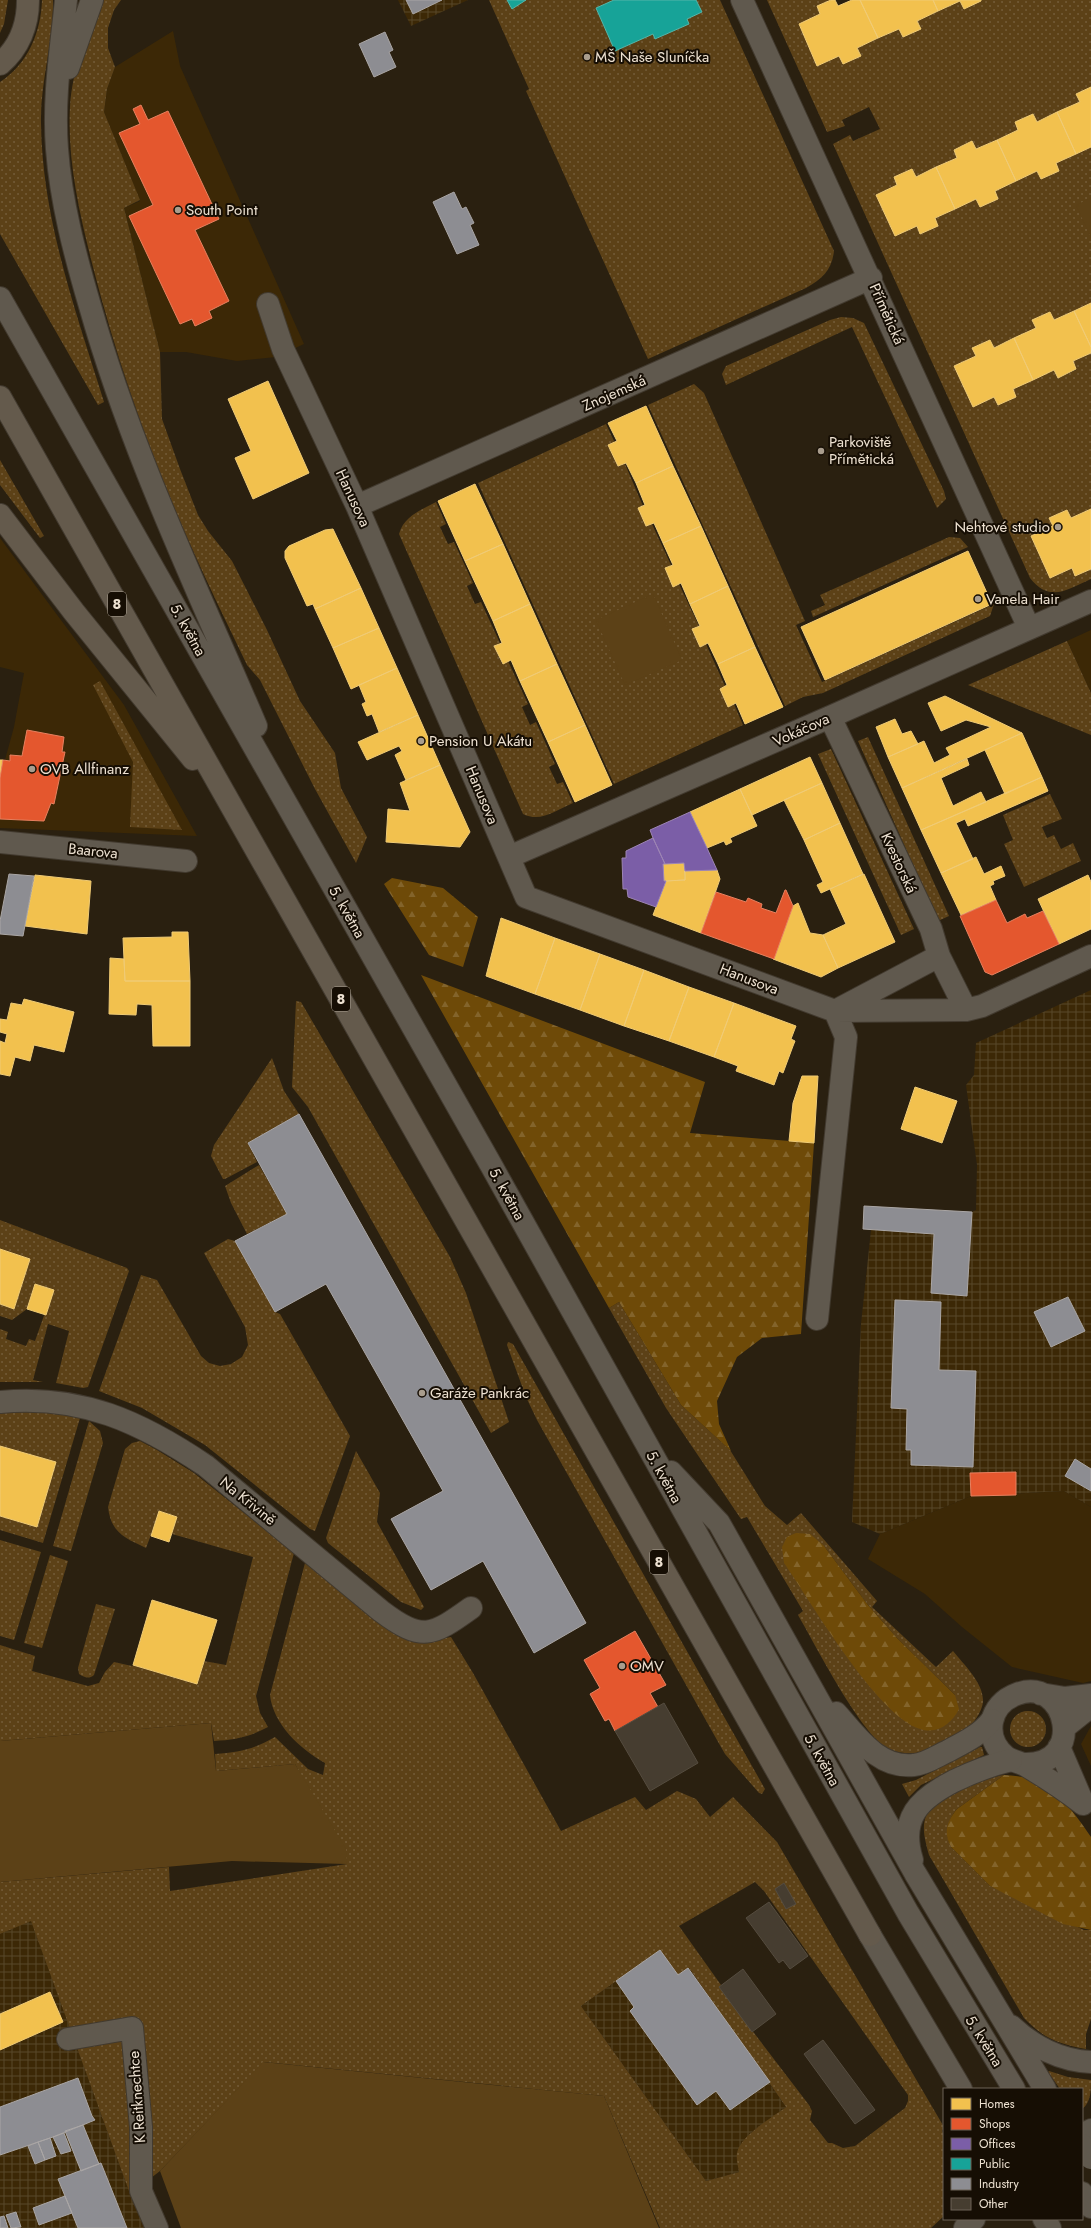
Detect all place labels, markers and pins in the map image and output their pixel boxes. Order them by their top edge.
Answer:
place label: MŠ Naše Sluníčka [595,46,709,68]
marker: MŠ Naše Sluníčka [582,52,592,62]
place label: South Point [186,199,258,221]
marker: South Point [173,205,183,215]
place label: Parkoviště Přímětická [829,431,894,470]
marker: Parkoviště Přímětická [816,446,826,456]
place label: Nehtové studio [954,516,1050,538]
marker: Nehtové studio [1053,522,1063,532]
place label: Vanela Hair [986,588,1060,610]
marker: Vanela Hair [973,594,983,604]
place label: Pension U Akátu [429,730,532,752]
marker: Pension U Akátu [416,736,426,746]
place label: OVB Allfinanz [40,758,129,780]
marker: OVB Allfinanz [27,764,37,774]
place label: Garáže Pankrác [430,1382,529,1404]
marker: Garáže Pankrác [417,1388,427,1398]
place label: OMV [630,1655,664,1677]
marker: OMV [617,1661,627,1671]

